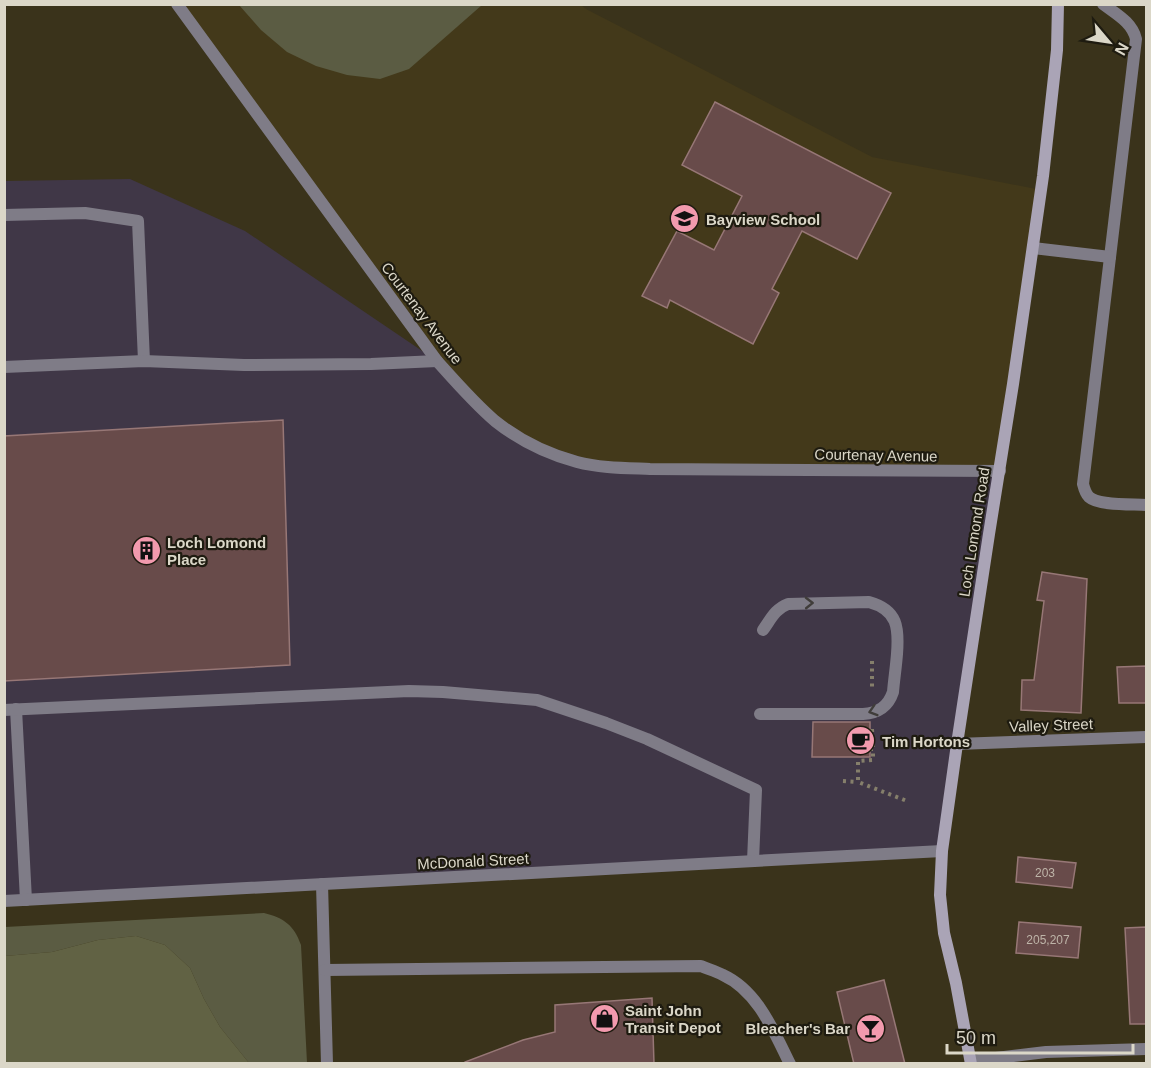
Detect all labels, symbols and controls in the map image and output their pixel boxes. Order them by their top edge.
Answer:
north arrow [1079,12,1139,72]
text: N [1111,40,1132,58]
school or university icon: Bayview School [669,203,701,235]
place label: Bayview School [706,211,820,228]
street label: Courtenay Avenue [378,259,466,367]
street label: Courtenay Avenue [814,445,938,465]
street label: Loch Lomond Road [955,466,993,598]
place label: Loch Lomond Place [167,534,266,568]
building icon: Loch Lomond Place [130,535,162,567]
one-way arrow [805,597,814,609]
one-way arrow [868,704,879,716]
street label: Valley Street [1009,715,1094,735]
cafe icon: Tim Hortons [845,725,877,757]
place label: Tim Hortons [882,733,970,750]
street label: McDonald Street [417,850,530,872]
house number: 203 [1035,866,1055,880]
house number: 205,207 [1026,933,1070,947]
place label: Saint John Transit Depot [625,1002,721,1036]
shop icon: Saint John Transit Depot [588,1003,620,1035]
bar icon: Bleacher's Bar [855,1012,887,1044]
scale bar [947,1017,1133,1055]
place label: Bleacher's Bar [746,1020,850,1037]
text: 50 m [956,1028,996,1048]

